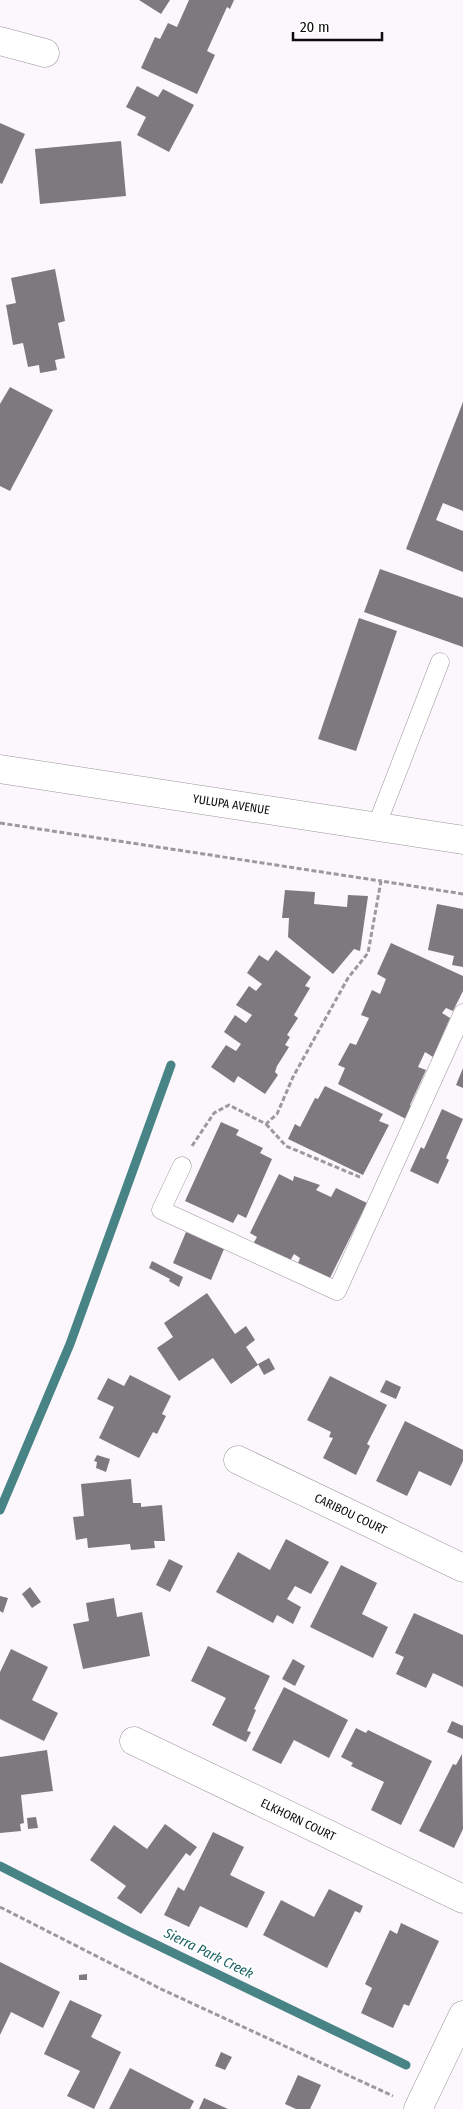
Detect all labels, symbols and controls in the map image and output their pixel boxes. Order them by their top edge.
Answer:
scale bar [293,10,382,42]
text: 20 m [300,18,330,36]
street label: YULUPA AVENUE [192,792,271,817]
street label: CARIBOU COURT [312,1491,389,1538]
street label: ELKHORN COURT [258,1796,338,1844]
water label: Sierra Park Creek [160,1924,256,1982]

